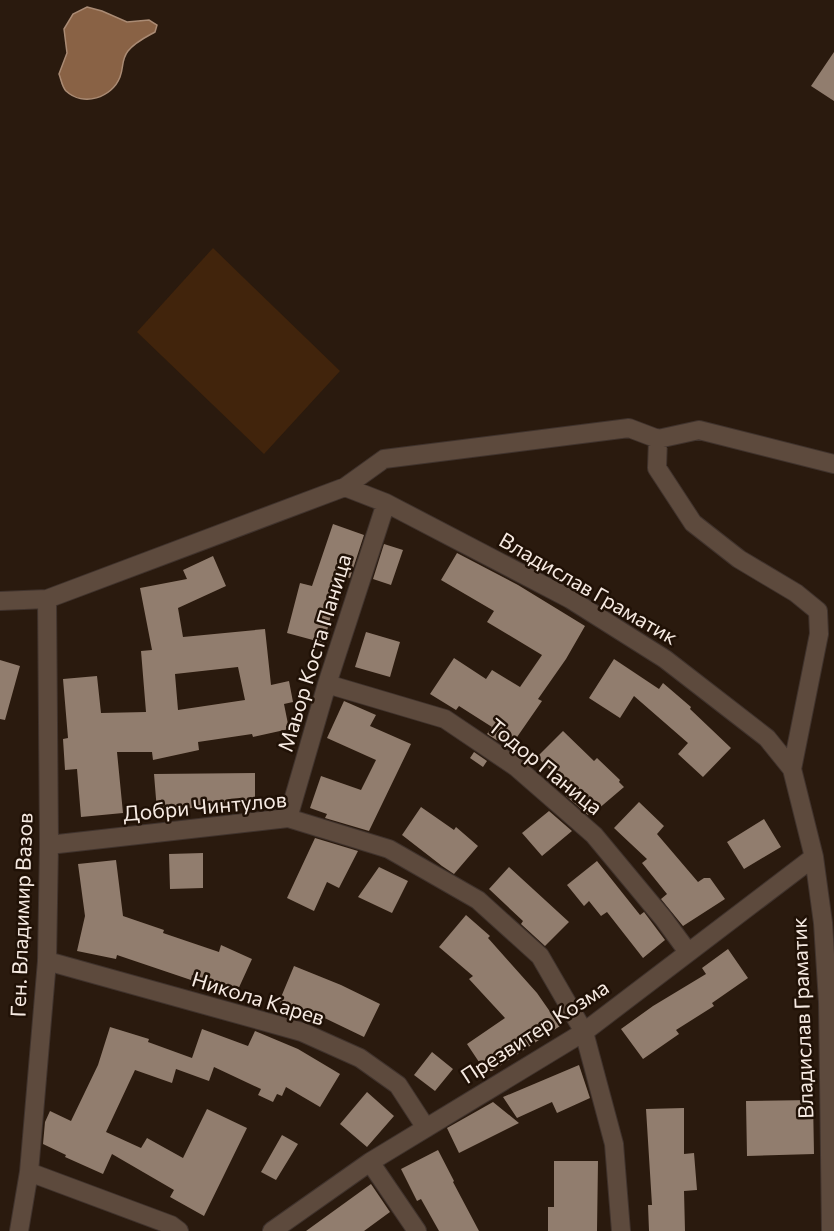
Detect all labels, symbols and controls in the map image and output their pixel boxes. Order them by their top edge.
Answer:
street label: Владислав Граматик [495,526,682,649]
street label: Маьор Коста Паница [272,551,356,754]
street label: Тодор Паница [484,712,608,819]
street label: Добри Чинтулов [122,786,288,825]
street label: Ген. Владимир Вазов [4,812,37,1018]
street label: Владислав Граматик [785,917,818,1119]
street label: Никола Карев [189,966,328,1030]
street label: Презвитер Козма [456,974,613,1088]

